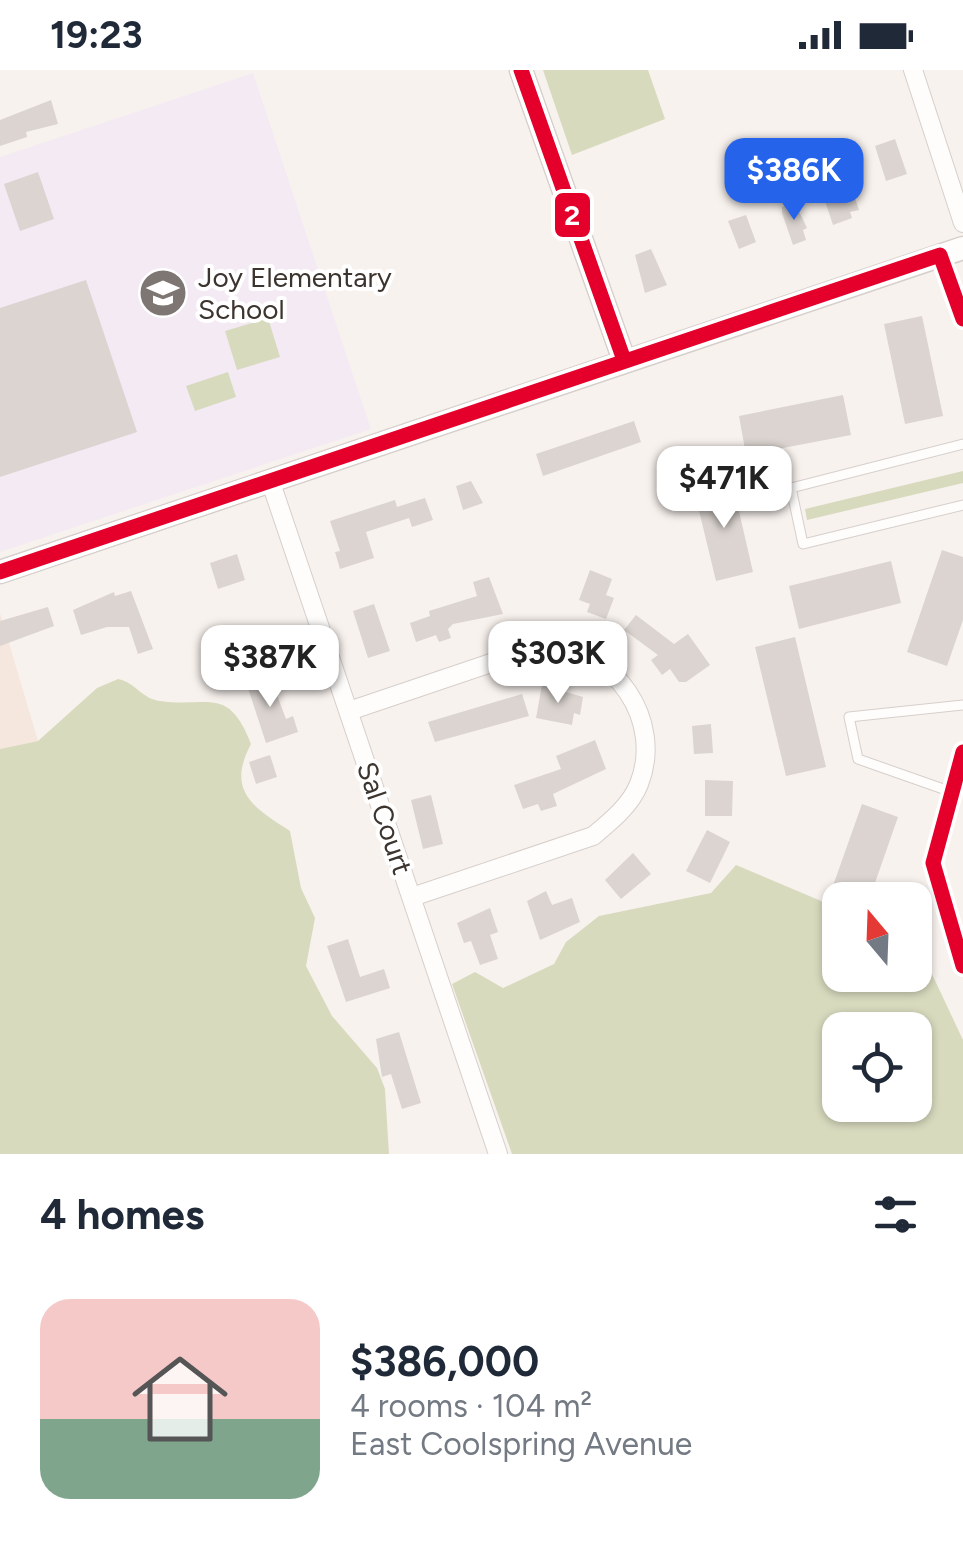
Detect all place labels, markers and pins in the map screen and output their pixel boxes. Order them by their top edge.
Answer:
pin: $386K [724,138,864,223]
place label: Joy Elementary School [198,260,392,326]
school or university icon: Joy Elementary School [137,267,189,319]
pin: $471K [654,446,794,531]
pin: $303K [488,621,628,706]
pin: $387K [200,625,340,710]

